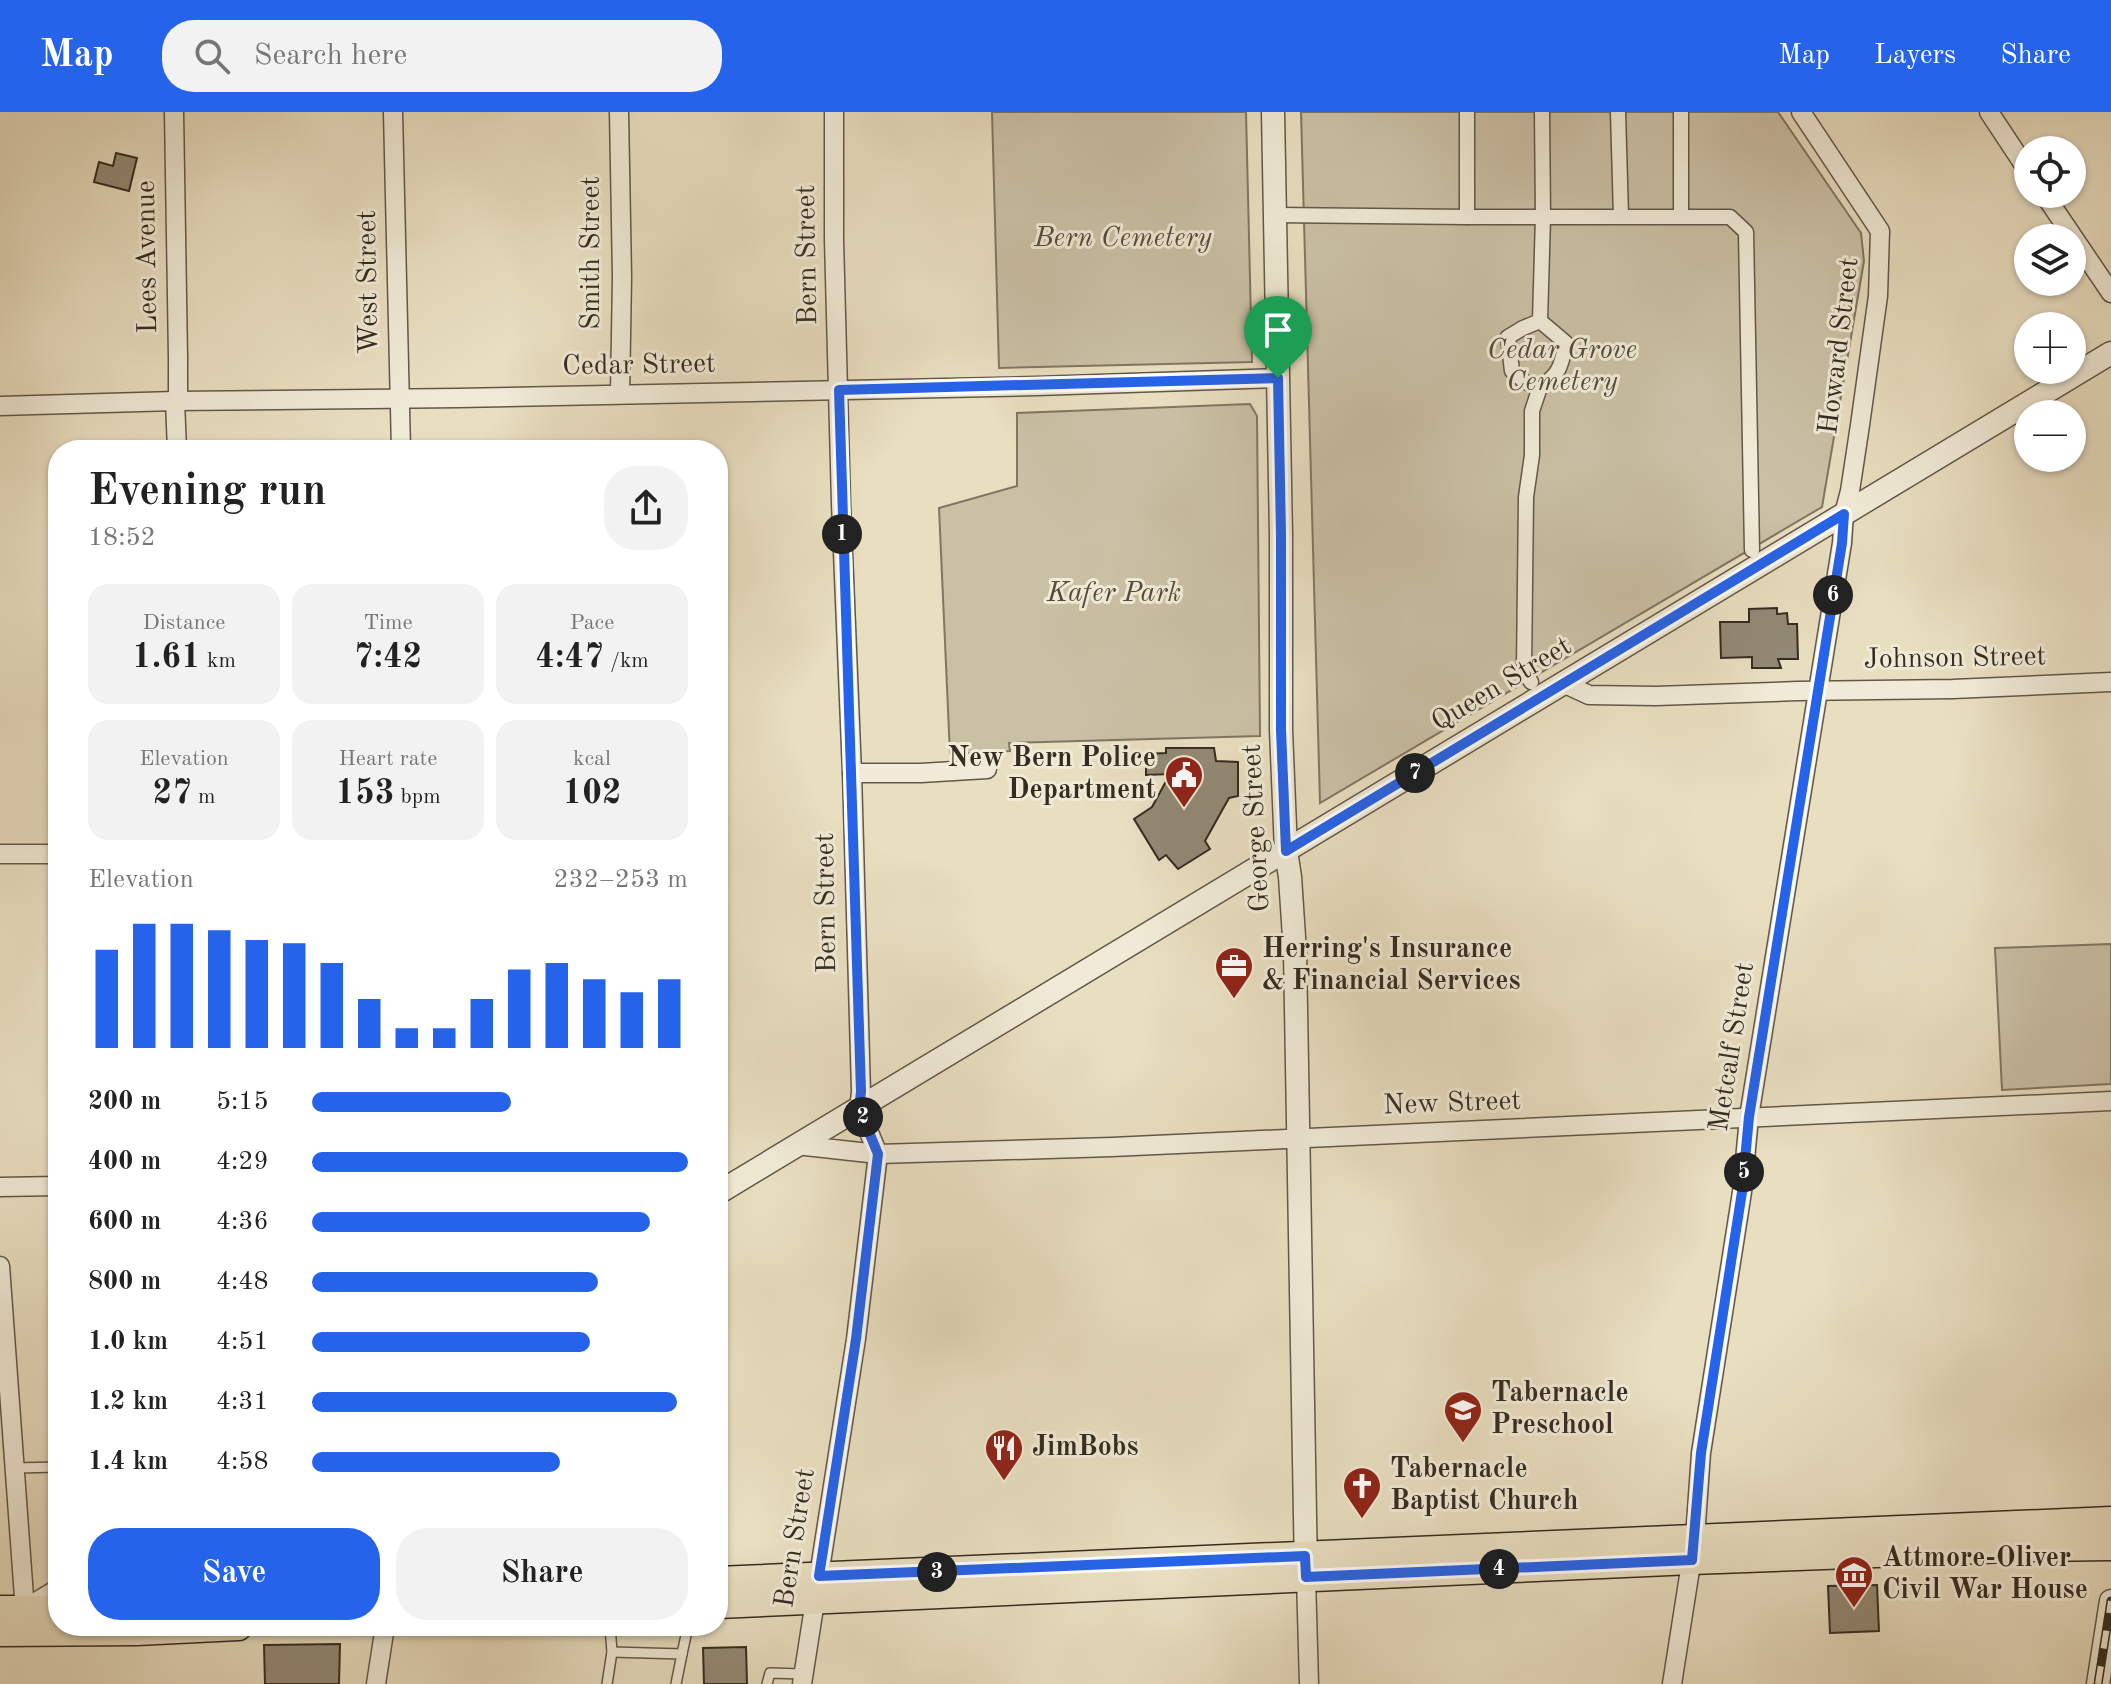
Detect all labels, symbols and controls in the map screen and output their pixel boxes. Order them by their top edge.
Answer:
search box [162,20,722,92]
icon: search [190,34,234,78]
text: Map [40,37,114,75]
text: Search here [254,41,407,71]
text: Map [1778,42,1830,70]
text: Layers [1874,42,1956,70]
text: Share [2000,42,2071,70]
map controls [2014,136,2086,472]
button: locate [2014,136,2086,208]
street label: Smith Street [578,176,606,330]
street label: Lees Avenue [133,180,163,334]
street label: Bern Street [793,184,823,326]
street label: West Street [354,210,384,354]
button: layers [2014,224,2086,296]
park label: Bern Cemetery [1033,225,1213,253]
street label: Howard Street [1815,256,1865,436]
pin [1244,296,1312,378]
icon: arrive [1256,308,1300,352]
button: + [2014,312,2086,384]
park label: Cedar Grove Cemetery [1487,337,1637,397]
street label: Cedar Street [562,351,716,381]
button: − [2014,400,2086,472]
button: share [604,466,688,550]
text: Evening run [88,470,326,514]
pin: 1 [822,514,862,554]
text: 1 [836,523,848,545]
text: 18:52 [88,525,156,551]
pin: 6 [1813,575,1853,615]
park label: Kafer Park [1046,580,1181,608]
text: 6 [1827,584,1839,606]
text: Distance [143,612,225,634]
text: Time [363,612,413,634]
text: Pace [570,612,614,634]
street label: Queen Street [1427,632,1577,738]
text: 1.61 [132,641,201,675]
text: 7:42 [354,641,422,675]
text: 4:47 [535,641,604,675]
street label: Johnson Street [1863,643,2047,675]
text: km [201,650,236,672]
text: /km [604,650,649,672]
street label: George Street [1239,743,1275,913]
place label: New Bern Police Department [948,745,1156,805]
text: Elevation [139,748,229,770]
text: Heart rate [339,748,437,770]
text: kcal [573,748,611,770]
pin: 7 [1395,753,1435,793]
public building icon: New Bern Police Department [1163,754,1205,809]
text: 7 [1409,762,1421,784]
text: 27 [152,777,192,811]
text: 153 [335,777,394,811]
text: 102 [562,777,622,811]
text: m [192,786,216,808]
text: bpm [394,786,441,808]
street label: Bern Street [812,832,842,974]
text: Elevation [88,867,194,893]
text: 232–253 m [553,867,688,893]
place label: Herring's Insurance & Financial Services [1262,936,1521,996]
office icon: Herring's Insurance & Financial Services [1213,945,1255,1000]
street label: Metcalf Street [1706,960,1760,1134]
street label: New Street [1382,1088,1522,1120]
text: 200 m [88,1089,161,1115]
text: 5:15 [216,1089,269,1115]
pin: 2 [843,1097,883,1137]
text: 2 [857,1106,869,1128]
text: 400 m [88,1149,161,1175]
text: 4:29 [216,1149,269,1175]
pin: 5 [1724,1152,1764,1192]
text: 5 [1738,1161,1750,1183]
text: 600 m [88,1209,161,1235]
text: 4:36 [216,1209,269,1235]
text: 800 m [88,1269,161,1295]
text: 4:48 [216,1269,269,1295]
text: 1.0 km [88,1329,168,1355]
text: 4:51 [216,1329,269,1355]
place label: Tabernacle Preschool [1491,1380,1629,1440]
text: 1.2 km [88,1389,168,1415]
text: 4:31 [216,1389,269,1415]
school or university icon: Tabernacle Preschool [1442,1389,1484,1444]
restaurant icon: JimBobs [983,1427,1025,1482]
place label: JimBobs [1032,1434,1139,1462]
text: 1.4 km [88,1449,168,1475]
text: 4:58 [216,1449,269,1475]
place label: Tabernacle Baptist Church [1390,1456,1578,1516]
church icon: Tabernacle Baptist Church [1341,1465,1383,1520]
street label: Bern Street [771,1466,821,1610]
button: Save [88,1528,380,1620]
button: Share [396,1528,688,1620]
place label: Attmore-Oliver Civil War House [1882,1545,2088,1605]
pin: 4 [1479,1549,1519,1589]
pin: 3 [917,1552,957,1592]
museum icon: Attmore-Oliver Civil War House [1833,1554,1875,1609]
text: 4 [1493,1558,1505,1580]
text: 3 [931,1561,943,1583]

